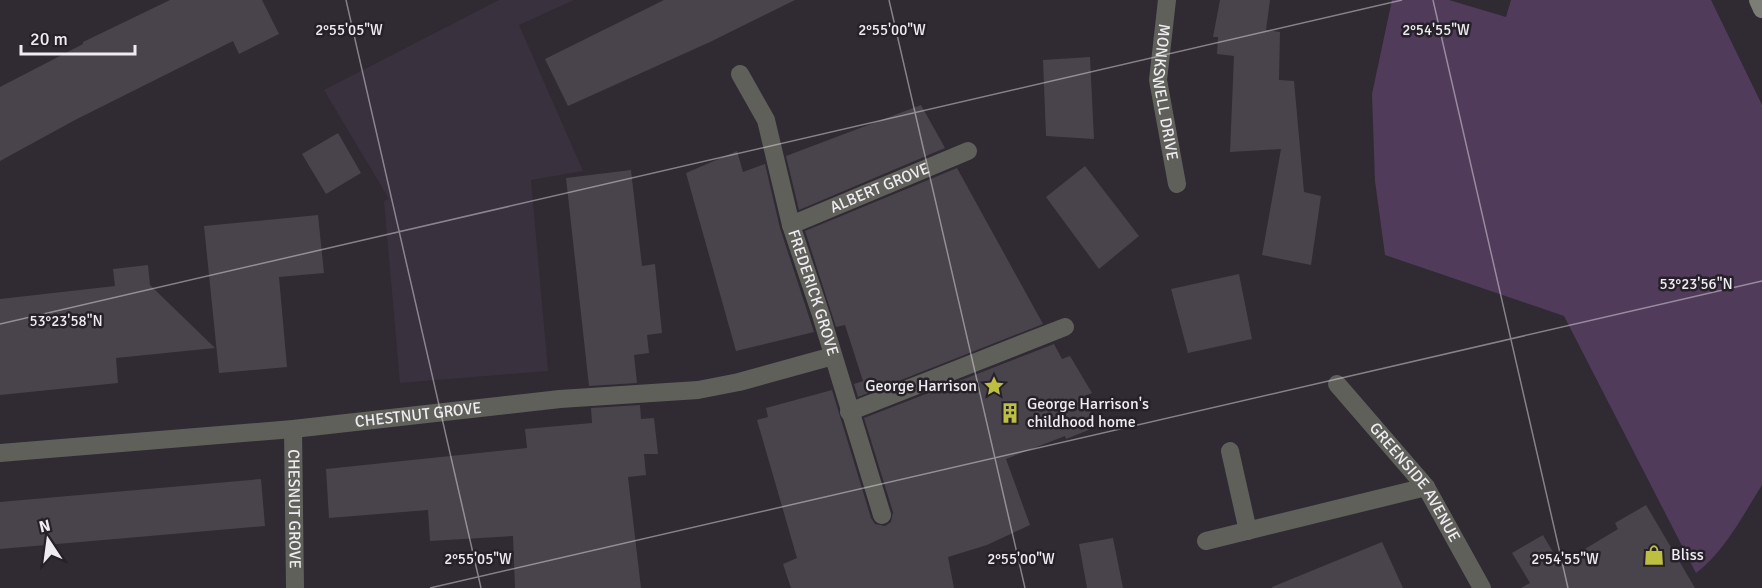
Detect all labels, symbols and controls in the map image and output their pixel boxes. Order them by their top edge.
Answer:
scale bar [21,18,135,56]
text: 2°55'05"W [315,21,383,39]
text: 2°55'00"W [858,21,926,39]
text: 2°54'55"W [1402,21,1470,39]
street label: MONKSWELL DRIVE [1147,23,1182,162]
text: 20 m [30,28,68,50]
street label: ALBERT GROVE [827,158,932,218]
street label: FREDERICK GROVE [783,227,843,358]
text: 53°23'56"N [1659,275,1733,293]
text: 53°23'58"N [29,312,103,330]
place icon: George Harrison [982,374,1006,398]
place label: George Harrison [865,376,977,396]
place label: George Harrison's childhood home [1027,394,1149,432]
street label: CHESTNUT GROVE [354,398,483,432]
building icon: George Harrison's childhood home [998,401,1022,425]
street label: GREENSIDE AVENUE [1365,419,1465,546]
street label: CHESNUT GROVE [283,449,305,569]
north arrow [18,510,78,570]
text: N [37,515,53,537]
shop icon: Bliss [1642,543,1666,567]
place label: Bliss [1671,545,1704,565]
text: 2°55'05"W [444,550,512,568]
text: 2°55'00"W [987,550,1055,568]
text: 2°54'55"W [1531,550,1599,568]

